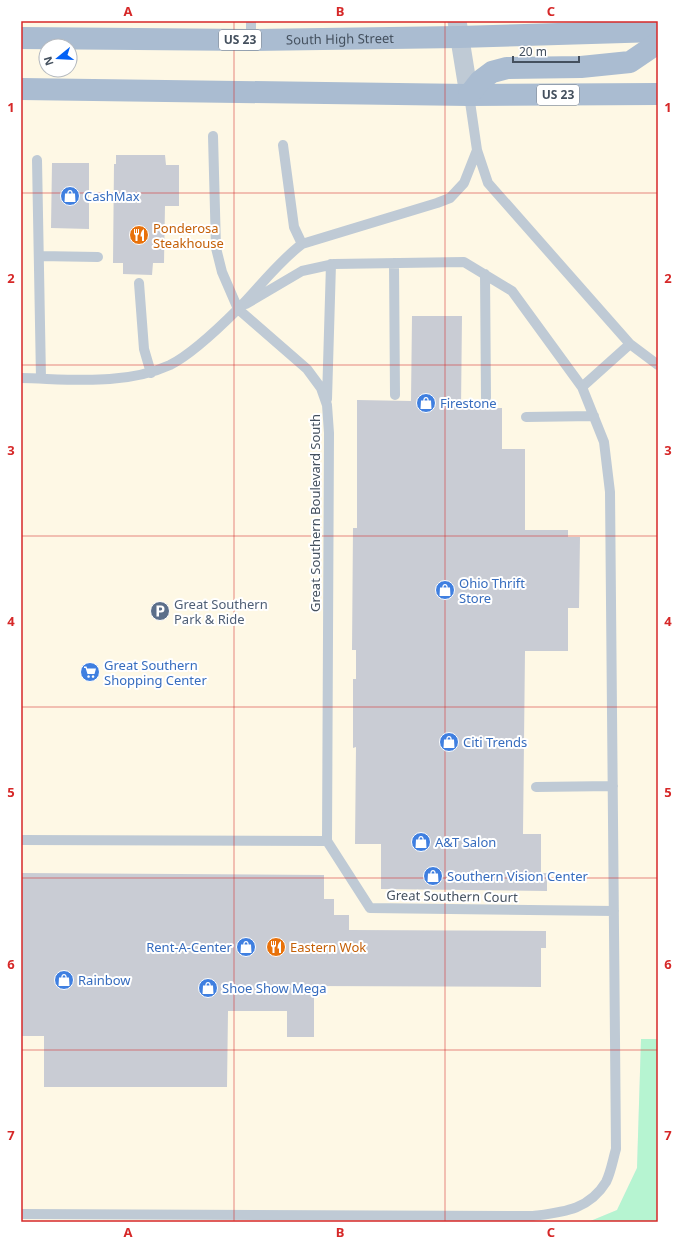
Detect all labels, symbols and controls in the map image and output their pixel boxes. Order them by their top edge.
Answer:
text: A [124,2,133,20]
text: B [336,2,344,20]
text: C [547,2,555,20]
street label: South High Street [286,29,394,48]
road number: US 23 [219,30,261,50]
north arrow [38,38,78,78]
scale bar [513,38,579,64]
text: 20 m [519,43,547,60]
text: N [39,55,57,68]
road number: US 23 [537,85,579,105]
text: 1 [7,98,15,116]
text: 1 [664,98,672,116]
shop icon: CashMax [59,185,81,207]
place label: CashMax [84,187,140,205]
place label: Ponderosa Steakhouse [153,219,224,252]
restaurant icon: Ponderosa Steakhouse [128,224,150,246]
text: 2 [7,269,15,287]
text: 2 [664,269,672,287]
shop icon: Firestone [415,392,437,414]
place label: Firestone [440,394,497,412]
street label: Great Southern Boulevard South [306,414,324,612]
text: 3 [7,441,15,459]
text: 3 [664,441,672,459]
place label: Ohio Thrift Store [459,574,525,607]
shop icon: Ohio Thrift Store [434,579,456,601]
place label: Great Southern Park & Ride [174,595,268,628]
parking icon: Great Southern Park & Ride [149,600,171,622]
text: 4 [7,612,15,630]
text: 4 [664,612,672,630]
place label: Great Southern Shopping Center [104,656,207,689]
supermarket icon: Great Southern Shopping Center [79,661,101,683]
shop icon: Citi Trends [438,731,460,753]
place label: Citi Trends [463,733,527,751]
text: 5 [7,783,15,801]
text: 5 [664,783,672,801]
shop icon: A&T Salon [410,831,432,853]
place label: A&T Salon [435,833,496,851]
shop icon: Southern Vision Center [422,865,444,887]
place label: Southern Vision Center [447,867,588,885]
street label: Great Southern Court [386,886,518,906]
shop icon: Rent-A-Center [235,936,257,958]
restaurant icon: Eastern Wok [265,936,287,958]
place label: Rent-A-Center [146,938,233,956]
place label: Eastern Wok [290,938,366,956]
text: 6 [7,955,15,973]
text: 6 [664,955,672,973]
shop icon: Rainbow [53,969,75,991]
place label: Rainbow [78,971,131,989]
shop icon: Shoe Show Mega [197,977,219,999]
place label: Shoe Show Mega [222,979,327,997]
text: 7 [7,1126,15,1144]
text: 7 [664,1126,672,1144]
text: A [124,1223,133,1241]
text: B [336,1223,344,1241]
text: C [547,1223,555,1241]

